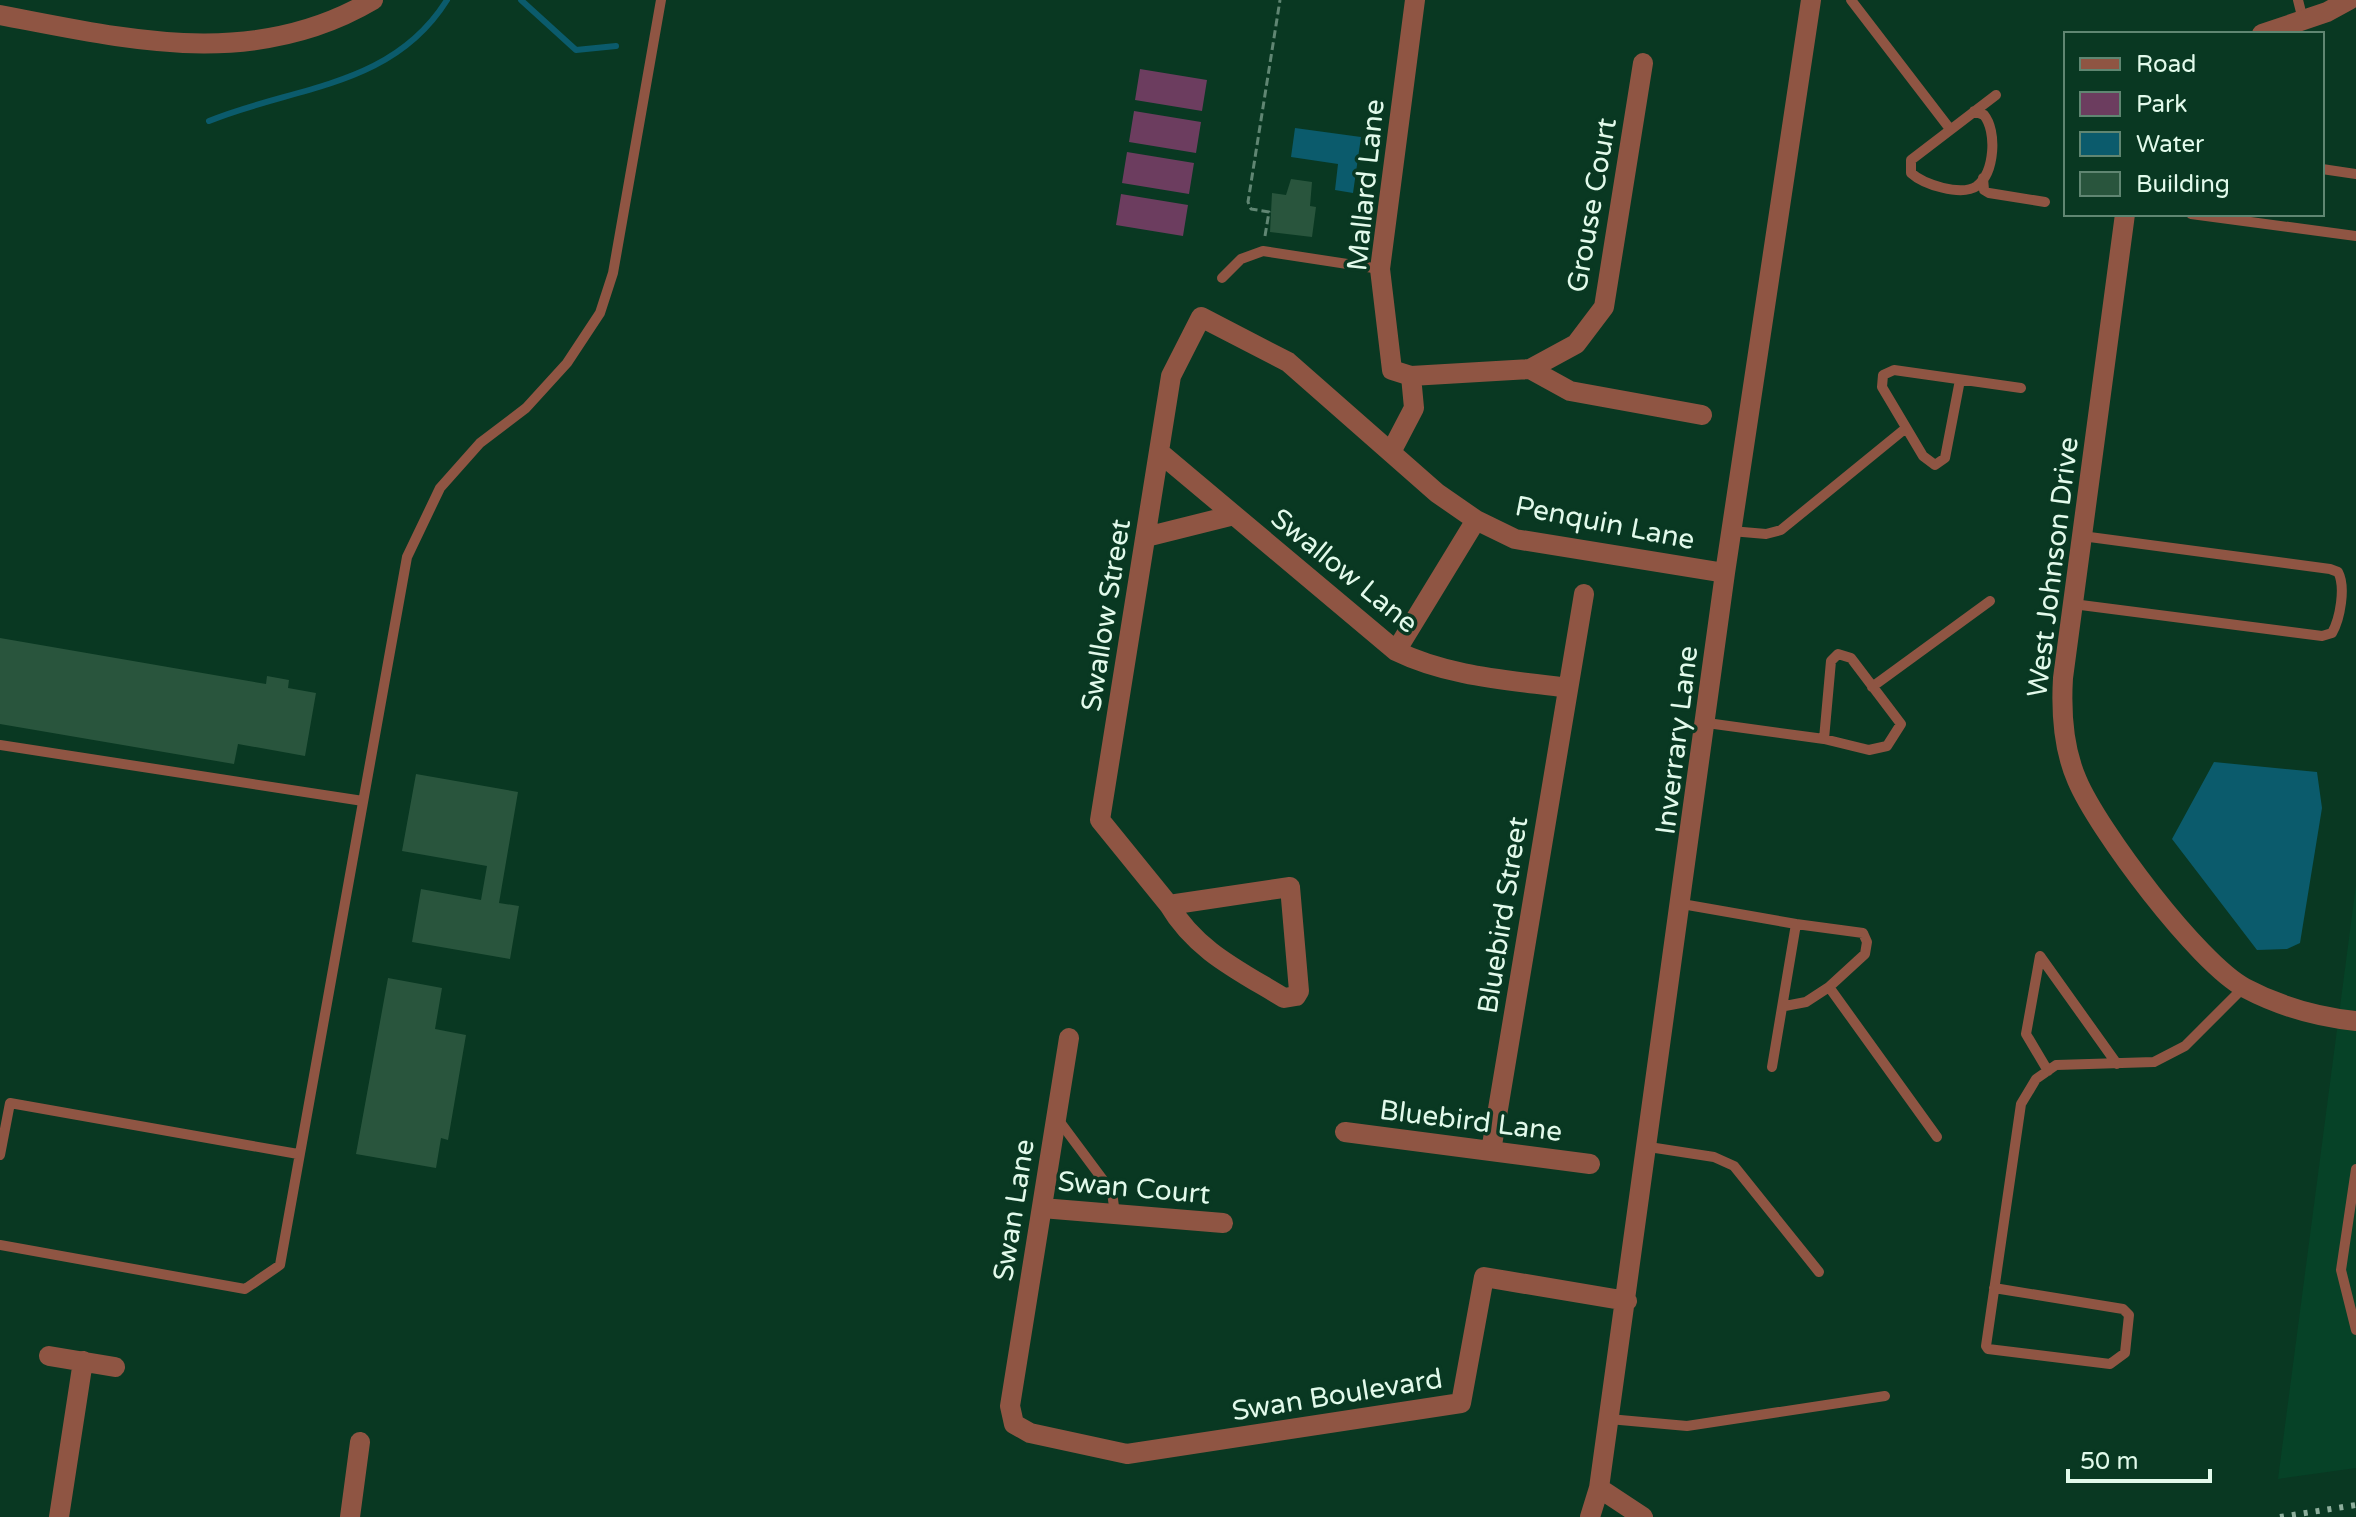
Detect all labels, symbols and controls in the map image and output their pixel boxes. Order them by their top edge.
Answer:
legend [2064,32,2324,216]
text: Road [2136,50,2196,79]
text: Park [2136,90,2187,119]
street label: Mallard Lane [1340,98,1392,273]
street label: Grouse Court [1560,115,1624,295]
text: Water [2136,130,2205,159]
text: Building [2136,170,2230,199]
street label: West Johnson Drive [2020,435,2086,699]
street label: Penquin Lane [1512,489,1697,557]
street label: Swallow Lane [1264,501,1425,640]
street label: Swallow Street [1074,516,1138,714]
street label: Inverrary Lane [1649,644,1705,836]
street label: Bluebird Street [1471,814,1535,1016]
street label: Bluebird Lane [1378,1093,1564,1149]
street label: Swan Lane [986,1137,1042,1284]
street label: Swan Court [1056,1164,1212,1212]
street label: Swan Boulevard [1229,1362,1445,1428]
scale bar [2068,1433,2210,1483]
text: 50 m [2080,1447,2138,1476]

